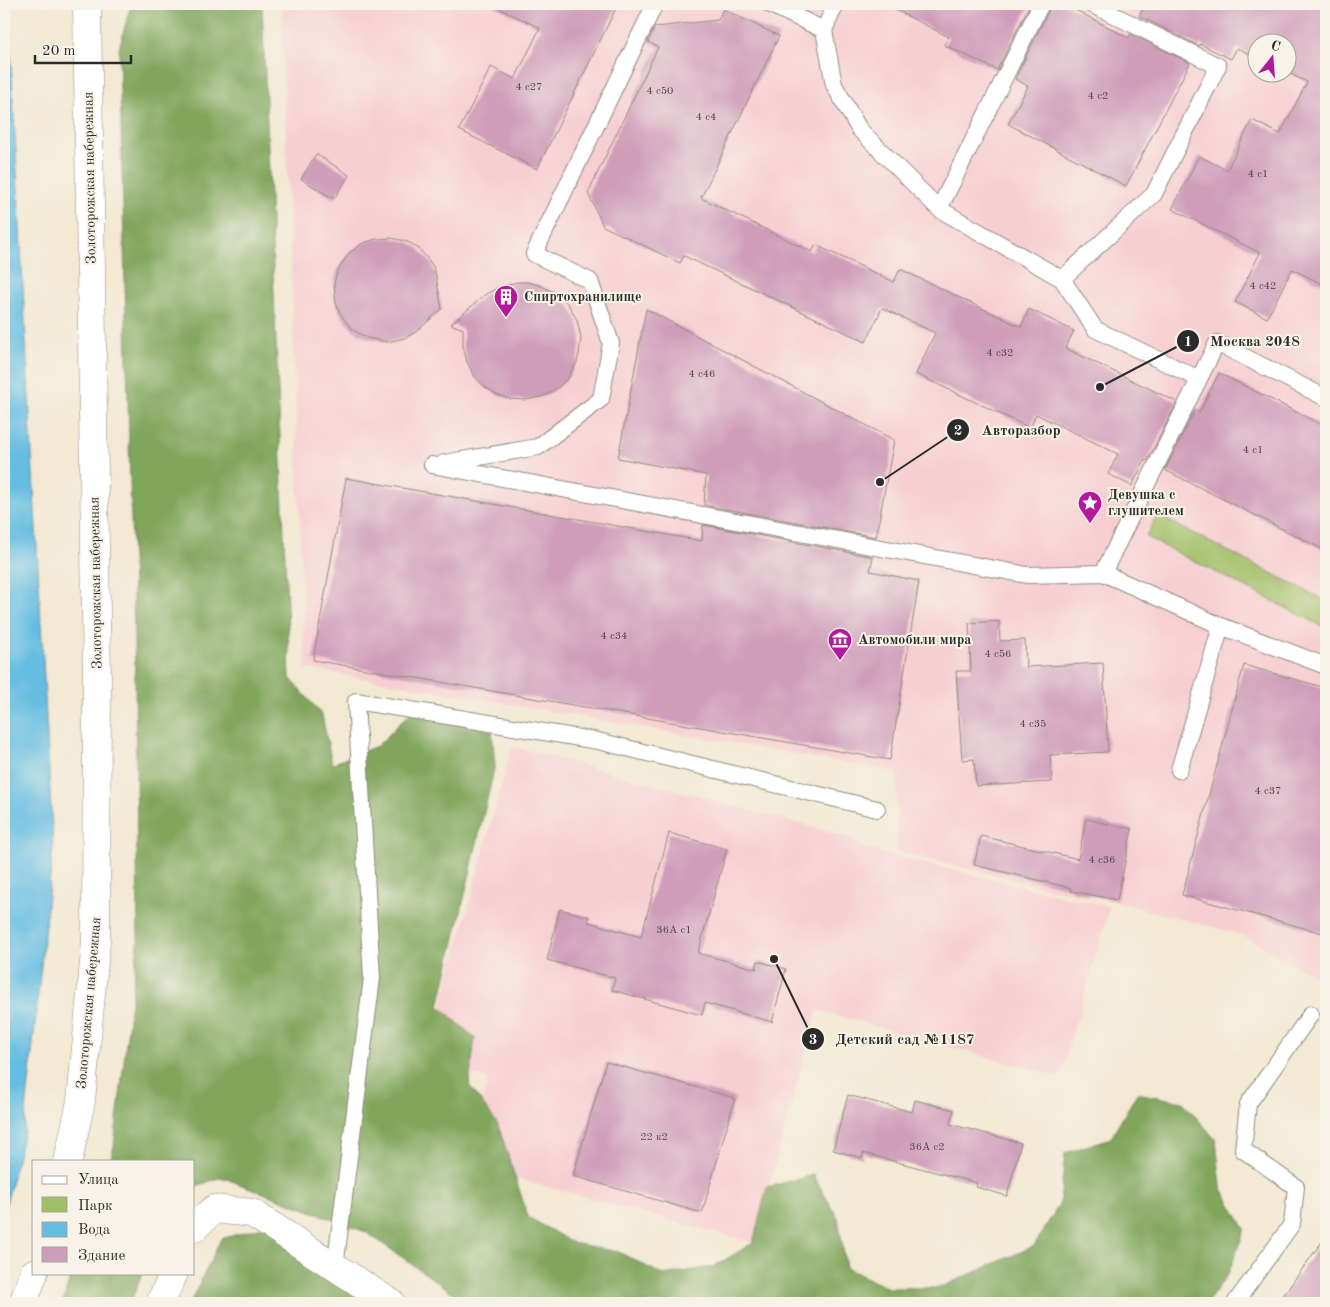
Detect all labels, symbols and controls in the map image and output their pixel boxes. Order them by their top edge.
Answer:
scale bar [35,32,131,64]
north arrow [1248,32,1298,82]
text: С [1269,38,1282,55]
text: 20 m [42,44,76,59]
house number: 4 с27 [515,82,543,93]
house number: 4 с50 [646,86,674,97]
house number: 4 с2 [1088,91,1108,102]
street label: Золоторожская набережная [81,92,99,264]
house number: 4 с4 [696,112,716,123]
house number: 4 с1 [1248,169,1268,180]
house number: 4 с42 [1249,281,1277,292]
building icon: Спиртохранилище [493,284,519,318]
place label: Спиртохранилище [524,290,642,304]
callout: Москва 2048 [1175,326,1310,356]
text: 1 [1184,335,1192,350]
text: Москва 2048 [1210,335,1300,350]
house number: 4 с32 [986,348,1014,359]
house number: 4 с46 [688,369,716,380]
callout: Авторазбор [946,415,1070,445]
text: 2 [954,424,962,439]
text: Авторазбор [981,424,1061,439]
house number: 4 с1 [1243,445,1263,456]
place label: Девушка с глушителем [1108,488,1184,518]
place icon: Девушка с глушителем [1077,490,1103,524]
street label: Золоторожская набережная [87,497,105,669]
museum icon: Автомобили мира [827,627,853,661]
house number: 4 с34 [600,631,628,642]
place label: Автомобили мира [858,633,971,647]
house number: 4 с56 [984,649,1012,660]
house number: 4 с35 [1019,719,1047,730]
house number: 4 с37 [1254,786,1282,797]
house number: 4 с36 [1088,855,1116,866]
street label: Золоторожская набережная [75,917,103,1089]
house number: 36А с1 [656,925,692,936]
callout: Детский сад №1187 [801,1024,985,1054]
text: 3 [809,1033,817,1048]
text: Детский сад №1187 [835,1033,975,1048]
house number: 22 к2 [640,1132,668,1143]
house number: 36А с2 [909,1142,945,1153]
legend [32,1160,195,1274]
text: Улица [78,1173,119,1188]
text: Парк [78,1199,113,1214]
text: Вода [78,1223,111,1238]
text: Здание [78,1249,125,1264]

